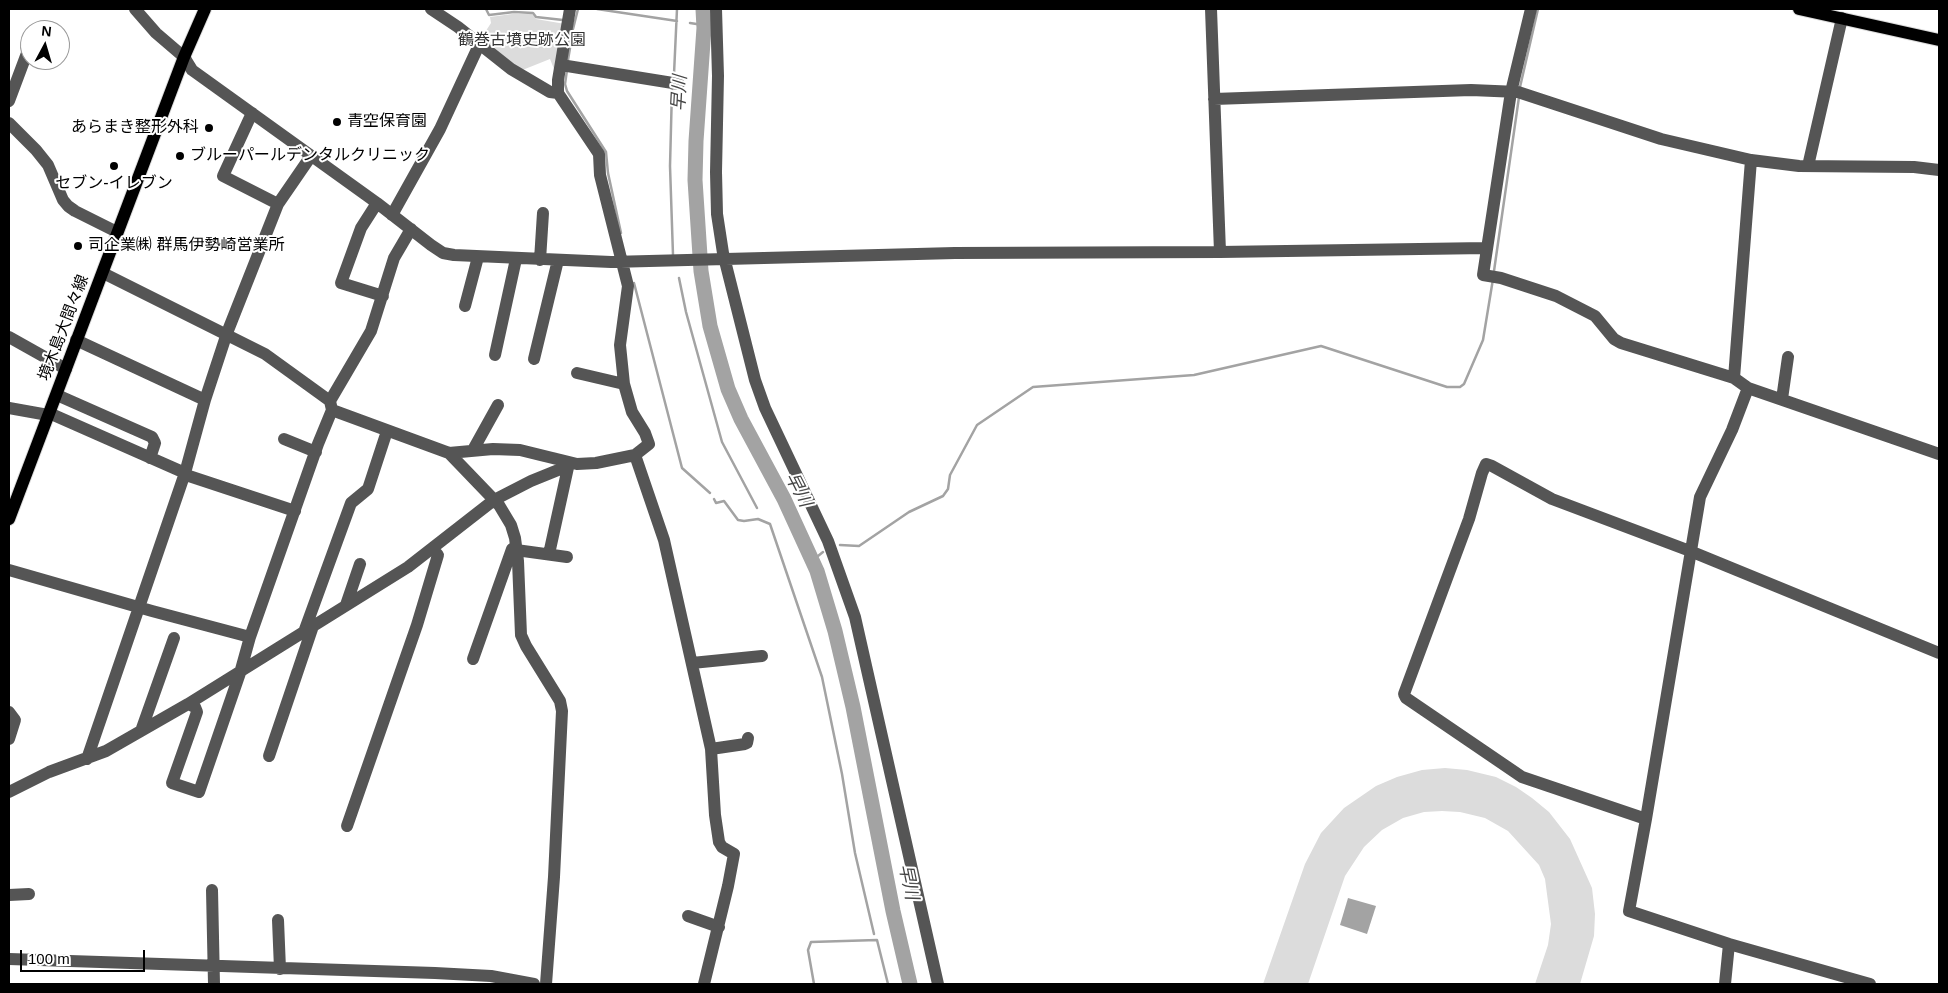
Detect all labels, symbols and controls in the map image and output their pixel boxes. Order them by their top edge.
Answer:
north arrow [20,20,70,70]
text: N [41,23,52,40]
park label: 鶴巻古墳史跡公園 [458,31,586,51]
water label: 早川 [668,74,692,112]
place label: 青空保育園 [347,112,427,132]
marker: 青空保育園 [331,116,343,128]
place label: あらまき整形外科 [71,118,199,138]
marker: あらまき整形外科 [203,122,215,134]
place label: ブルーパールデンタルクリニック [190,146,430,166]
marker: ブルーパールデンタルクリニック [174,150,186,162]
marker: セブン-イレブン [108,160,120,172]
place label: セブン-イレブン [55,174,173,194]
place label: 司企業㈱ 群馬伊勢崎営業所 [88,236,284,256]
marker: 司企業㈱ 群馬伊勢崎営業所 [72,240,84,252]
street label: 境木島大間々線 [35,272,93,384]
water label: 早川 [780,469,816,511]
water label: 早川 [894,862,922,902]
scale bar [22,940,148,972]
text: 100 m [28,950,70,967]

